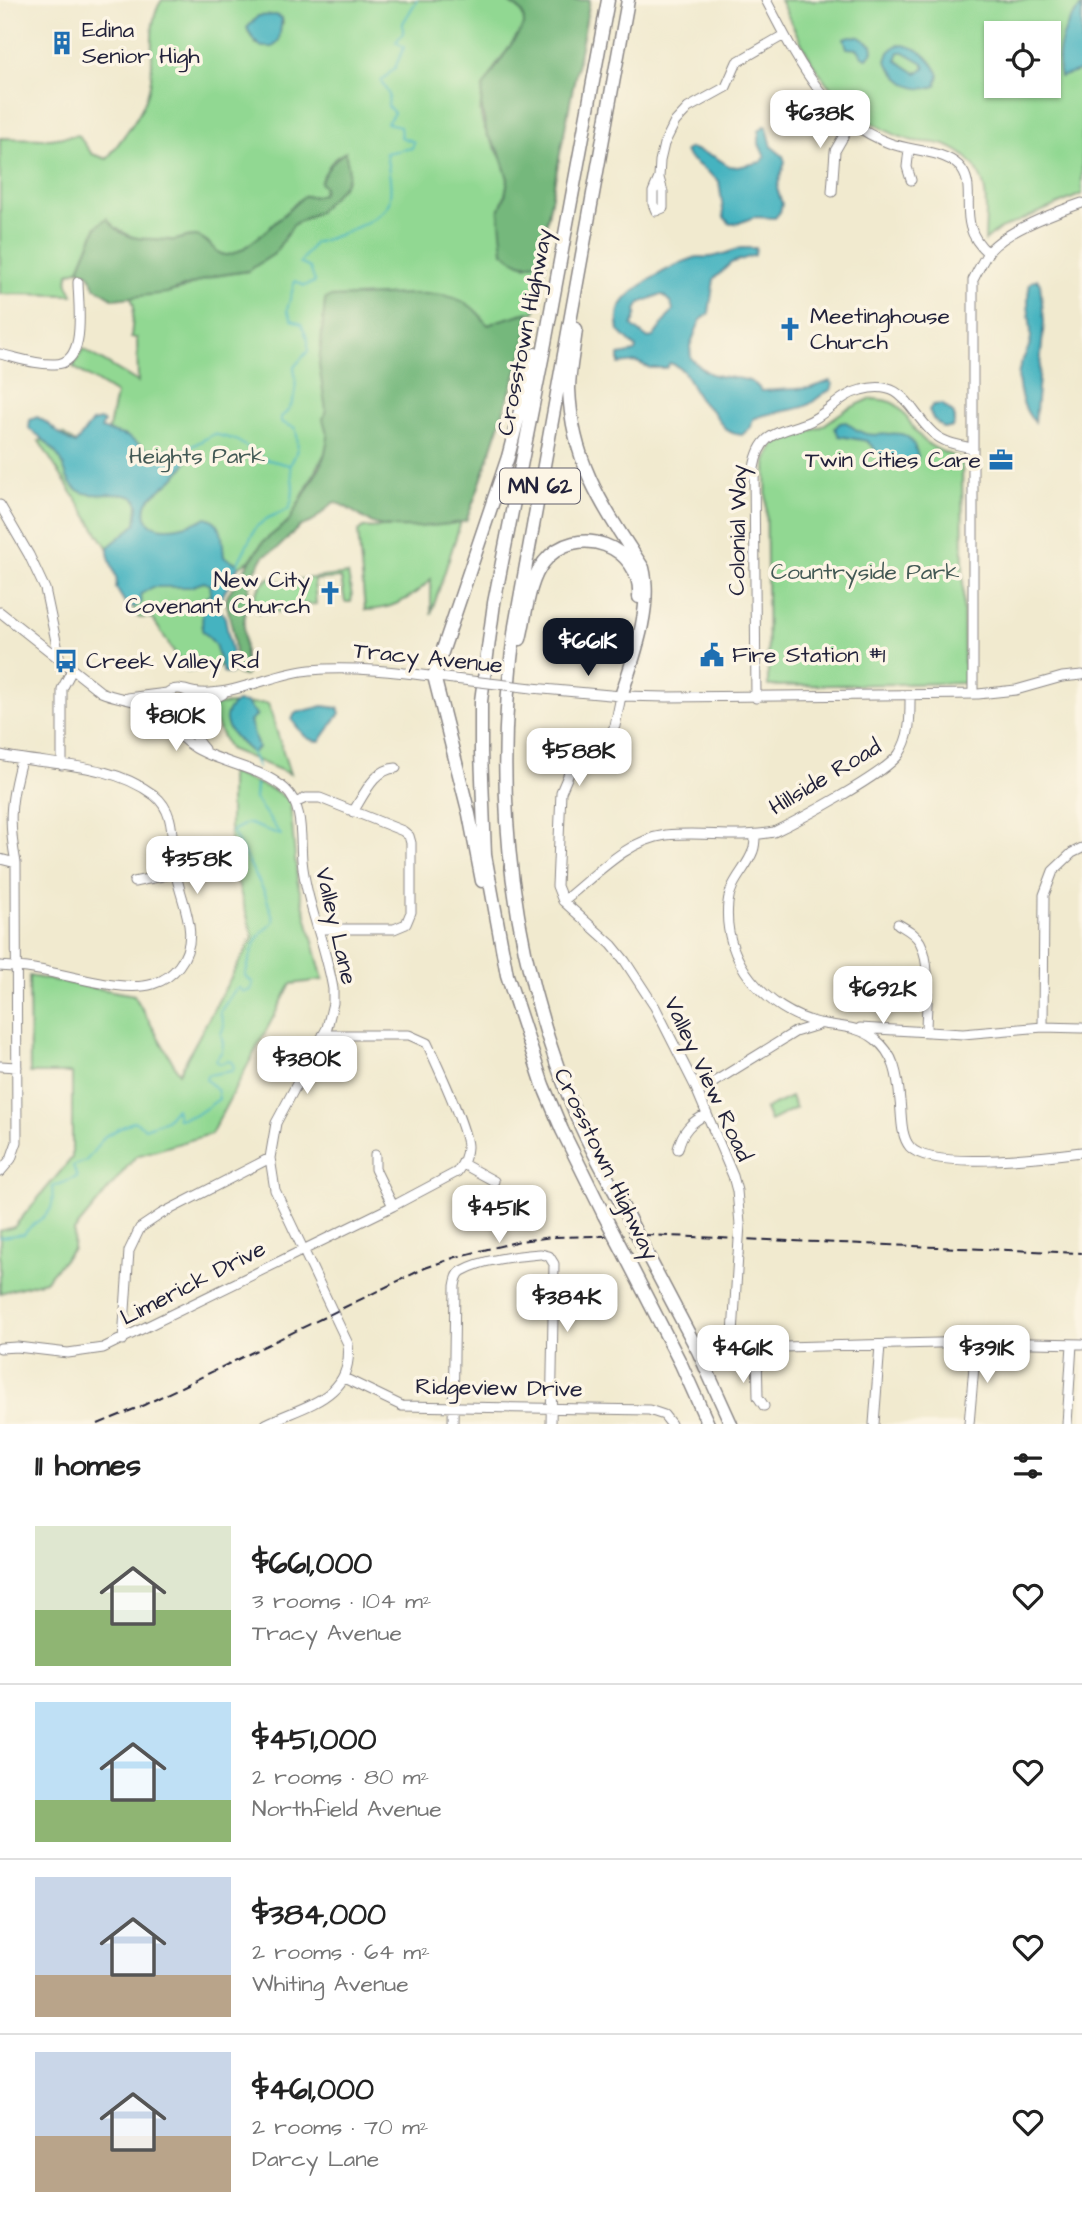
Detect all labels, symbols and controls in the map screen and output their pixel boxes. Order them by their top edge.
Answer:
place label: Edina Senior High [82,14,200,73]
map controls [984,21,1061,98]
button: locate [984,21,1061,98]
building icon: Edina Senior High [48,29,76,57]
pin: $638K [771,90,869,150]
text: $638K [786,97,854,129]
street label: Crosstown Highway [489,225,562,438]
place label: Meetinghouse Church [810,300,950,358]
church icon: Meetinghouse Church [776,315,804,343]
park label: Heights Park [129,440,265,473]
place label: Twin Cities Care [805,444,981,476]
office icon: Twin Cities Care [987,446,1015,474]
street label: Colonial Way [721,464,756,596]
road number: MN 62 [500,468,580,504]
park label: Countryside Park [771,556,959,589]
place label: New City Covenant Church [125,564,311,622]
church icon: New City Covenant Church [316,579,344,607]
pin: $661K [539,618,637,678]
text: $661K [559,625,617,657]
street label: Tracy Avenue [352,634,504,683]
place label: Fire Station #1 [732,639,886,671]
public building icon: Fire Station #1 [698,641,726,669]
place label: Creek Valley Rd [86,645,259,678]
bus stop icon: Creek Valley Rd [52,647,80,675]
pin: $810K [127,694,225,753]
text: $810K [146,700,206,732]
pin: $588K [530,728,628,788]
street label: Hillside Road [763,731,887,823]
text: $588K [543,735,615,767]
pin: $358K [148,836,246,896]
text: $358K [162,843,232,875]
street label: Valley Lane [306,864,365,988]
pin: $692K [834,967,932,1026]
text: $692K [849,973,917,1005]
street label: Valley View Road [655,991,760,1167]
pin: $380K [258,1036,356,1096]
text: $380K [273,1043,341,1075]
street label: Crosstown Highway [545,1063,667,1266]
pin: $451K [450,1186,548,1245]
text: $451K [468,1192,530,1224]
street label: Limerick Drive [115,1233,271,1333]
pin: $384K [518,1274,616,1334]
text: $384K [533,1281,602,1313]
pin: $461K [694,1326,792,1385]
pin: $391K [938,1326,1036,1385]
text: $461K [713,1332,773,1364]
text: $391K [960,1332,1014,1364]
street label: Ridgeview Drive [415,1371,583,1406]
text: 11 homes [35,1445,141,1487]
icon: filters [1009,1447,1047,1485]
text: $661,000 [252,1543,372,1585]
icon: home [91,1554,175,1638]
icon: heart [1009,1577,1047,1615]
text: 3 rooms · 104 m² [252,1585,431,1617]
text: Tracy Avenue [252,1617,402,1649]
text: $451,000 [252,1719,376,1761]
icon: home [91,1730,175,1814]
icon: heart [1009,1753,1047,1791]
text: 2 rooms · 80 m² [252,1761,429,1793]
text: Northfield Avenue [252,1793,442,1825]
text: $384,000 [252,1894,386,1936]
icon: home [91,1905,175,1989]
icon: heart [1009,1928,1047,1966]
text: 2 rooms · 64 m² [252,1936,430,1968]
text: Whiting Avenue [252,1968,409,2000]
text: $461,000 [252,2069,374,2111]
icon: home [91,2080,175,2164]
icon: heart [1009,2103,1047,2141]
text: 2 rooms · 70 m² [252,2111,428,2143]
text: Darcy Lane [252,2143,379,2175]

